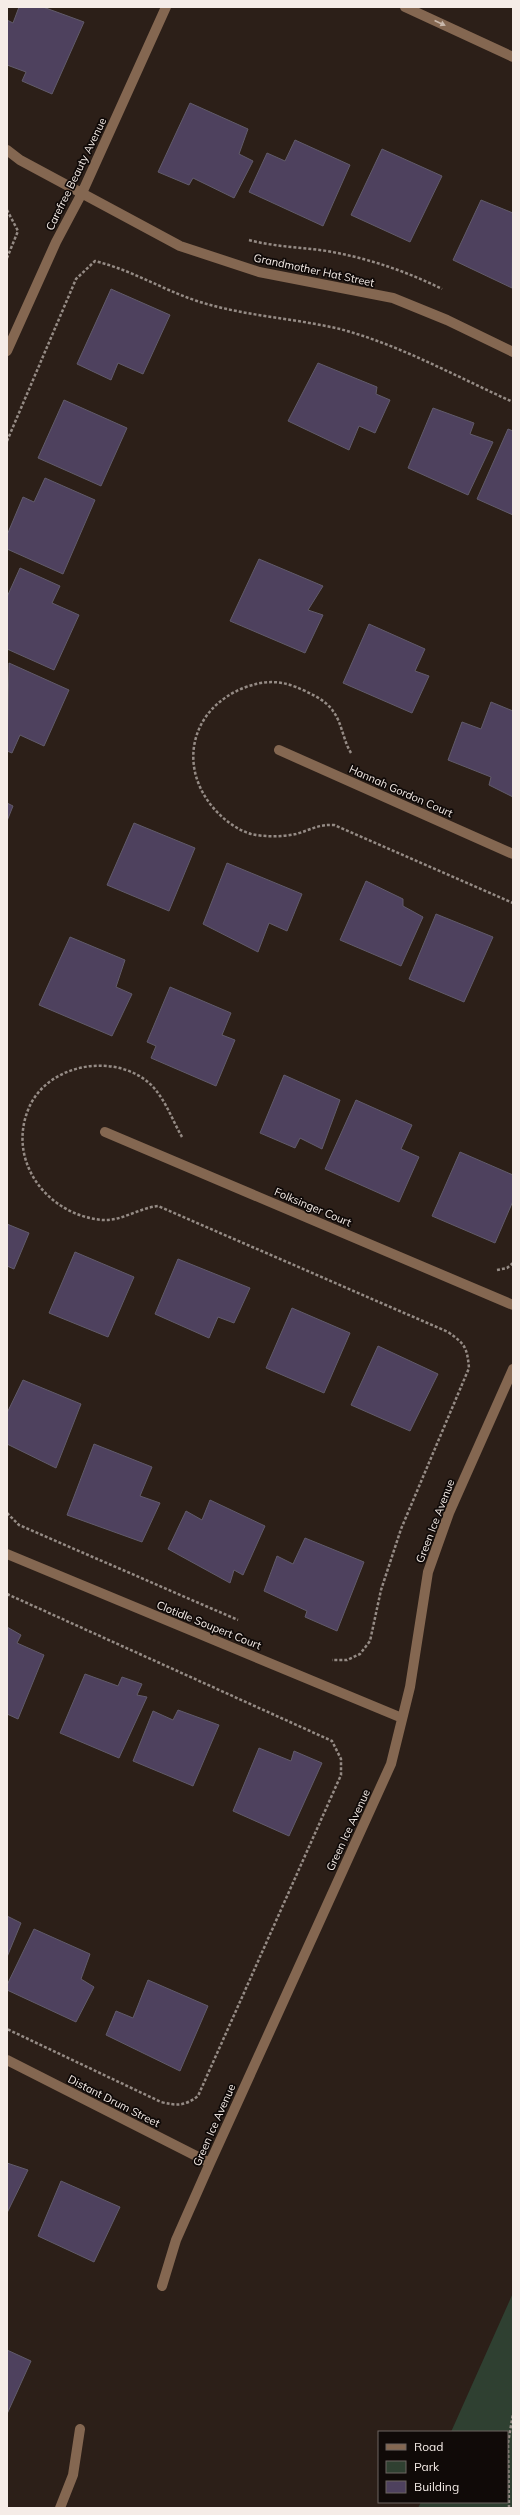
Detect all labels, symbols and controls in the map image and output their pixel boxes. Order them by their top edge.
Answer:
one-way arrow [435,20,446,26]
street label: Carefree Beauty Avenue [43,115,109,233]
street label: Grandmother Hat Street [252,250,376,290]
street label: Hannah Gordon Court [347,762,455,820]
street label: Folksinger Court [272,1184,354,1230]
street label: Green Ice Avenue [413,1477,457,1565]
street label: Clotidle Soupert Court [155,1598,264,1652]
street label: Green Ice Avenue [323,1787,373,1873]
street label: Distant Drum Street [66,2072,162,2130]
street label: Green Ice Avenue [190,2082,238,2168]
legend [378,2431,508,2503]
text: Road [414,2439,443,2454]
text: Park [414,2459,440,2474]
text: Building [414,2479,459,2494]

